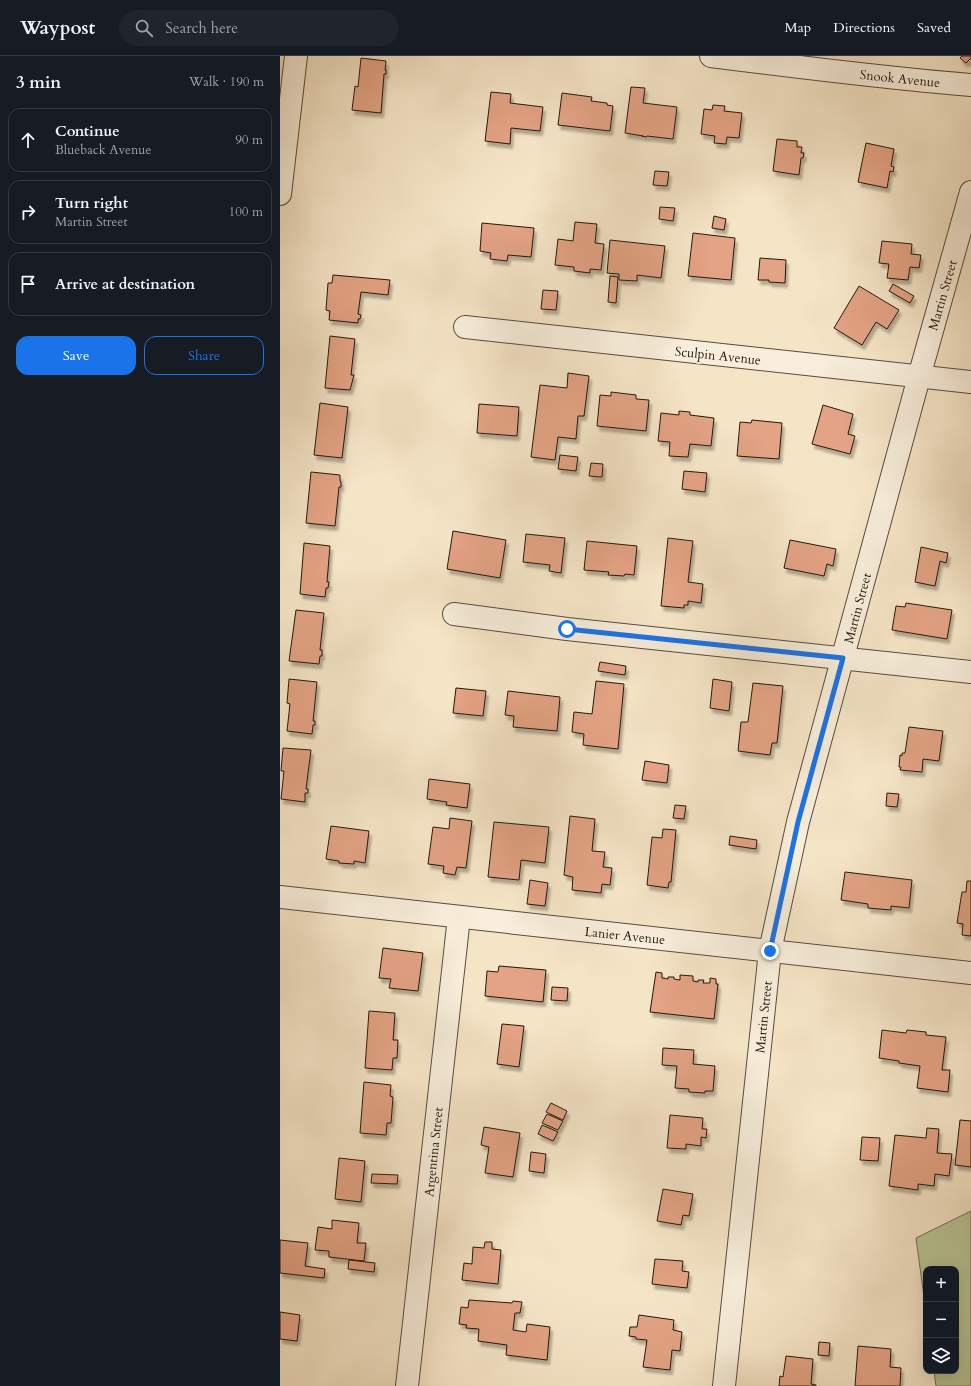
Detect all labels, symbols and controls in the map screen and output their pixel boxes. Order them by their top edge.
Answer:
search box [119,10,399,46]
text: Waypost [20,15,95,41]
icon: search [133,17,155,39]
text: Search here [165,18,238,38]
text: Map [785,18,811,37]
text: Directions [833,18,895,37]
text: Saved [917,18,951,37]
street label: Snook Avenue [859,66,941,92]
text: 3 min [16,71,61,94]
text: Walk · 190 m [189,73,264,91]
text: Continue [55,121,120,141]
icon: ahead [17,129,39,151]
text: 90 m [235,131,263,149]
text: Blueback Avenue [55,141,151,159]
text: Turn right [55,193,128,213]
icon: right [17,201,39,223]
text: 100 m [229,203,263,221]
text: Martin Street [55,213,128,231]
street label: Martin Street [924,258,962,333]
icon: arrive [17,273,39,295]
text: Arrive at destination [55,274,195,294]
button: Save [16,336,136,375]
button: Share [144,336,264,375]
street label: Sculpin Avenue [674,343,762,369]
street label: Martin Street [840,571,876,646]
route start [558,620,576,638]
street label: Lanier Avenue [584,923,666,949]
route end [761,942,779,960]
street label: Martin Street [751,980,777,1054]
street label: Argentina Street [420,1106,448,1198]
map controls [923,1266,959,1374]
button: + [923,1266,959,1302]
button: − [923,1302,959,1338]
button: layers [923,1338,959,1374]

